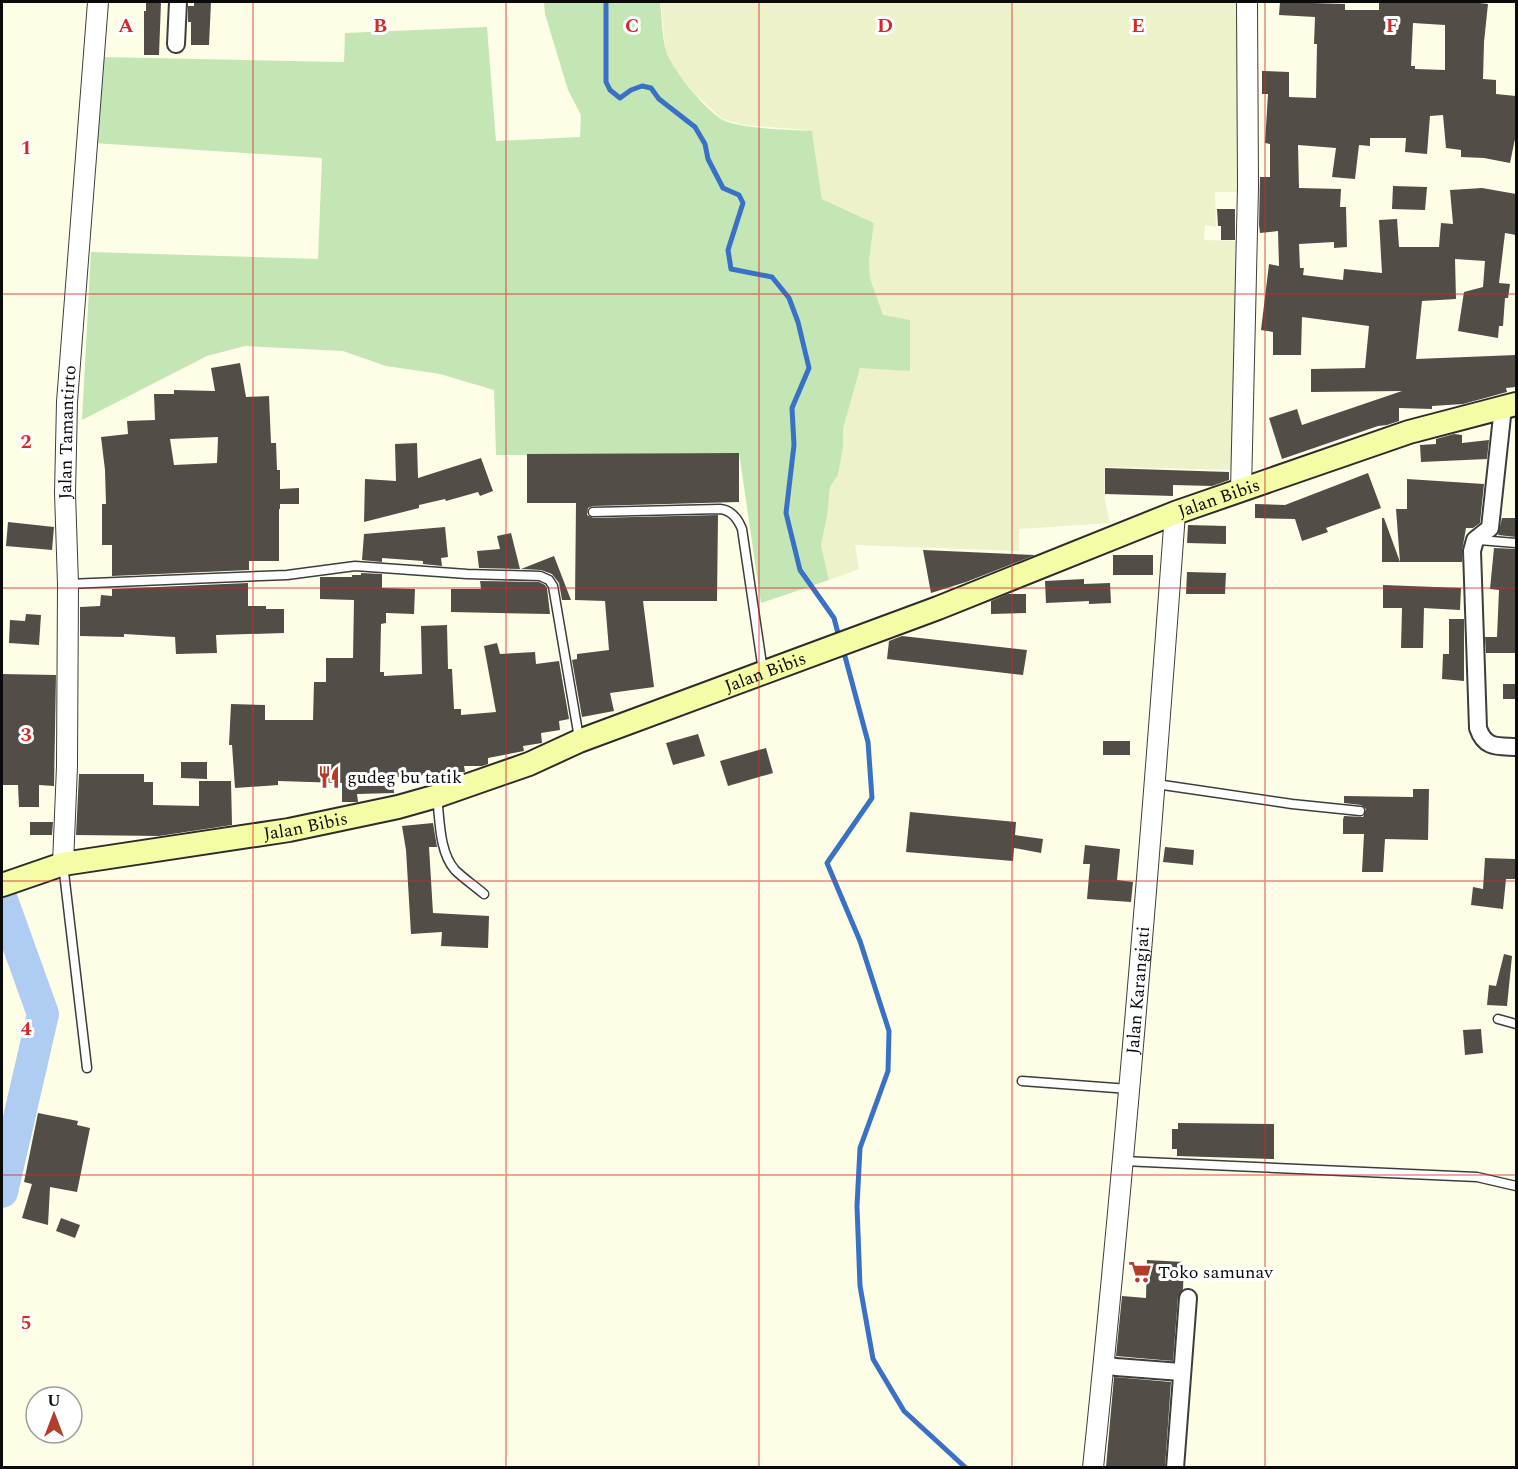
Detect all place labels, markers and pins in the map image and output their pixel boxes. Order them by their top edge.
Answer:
restaurant icon: gudeg bu tatik [316,764,342,790]
place label: gudeg bu tatik [347,764,462,791]
supermarket icon: Toko samunav [1127,1259,1153,1285]
place label: Toko samunav [1158,1259,1274,1286]

